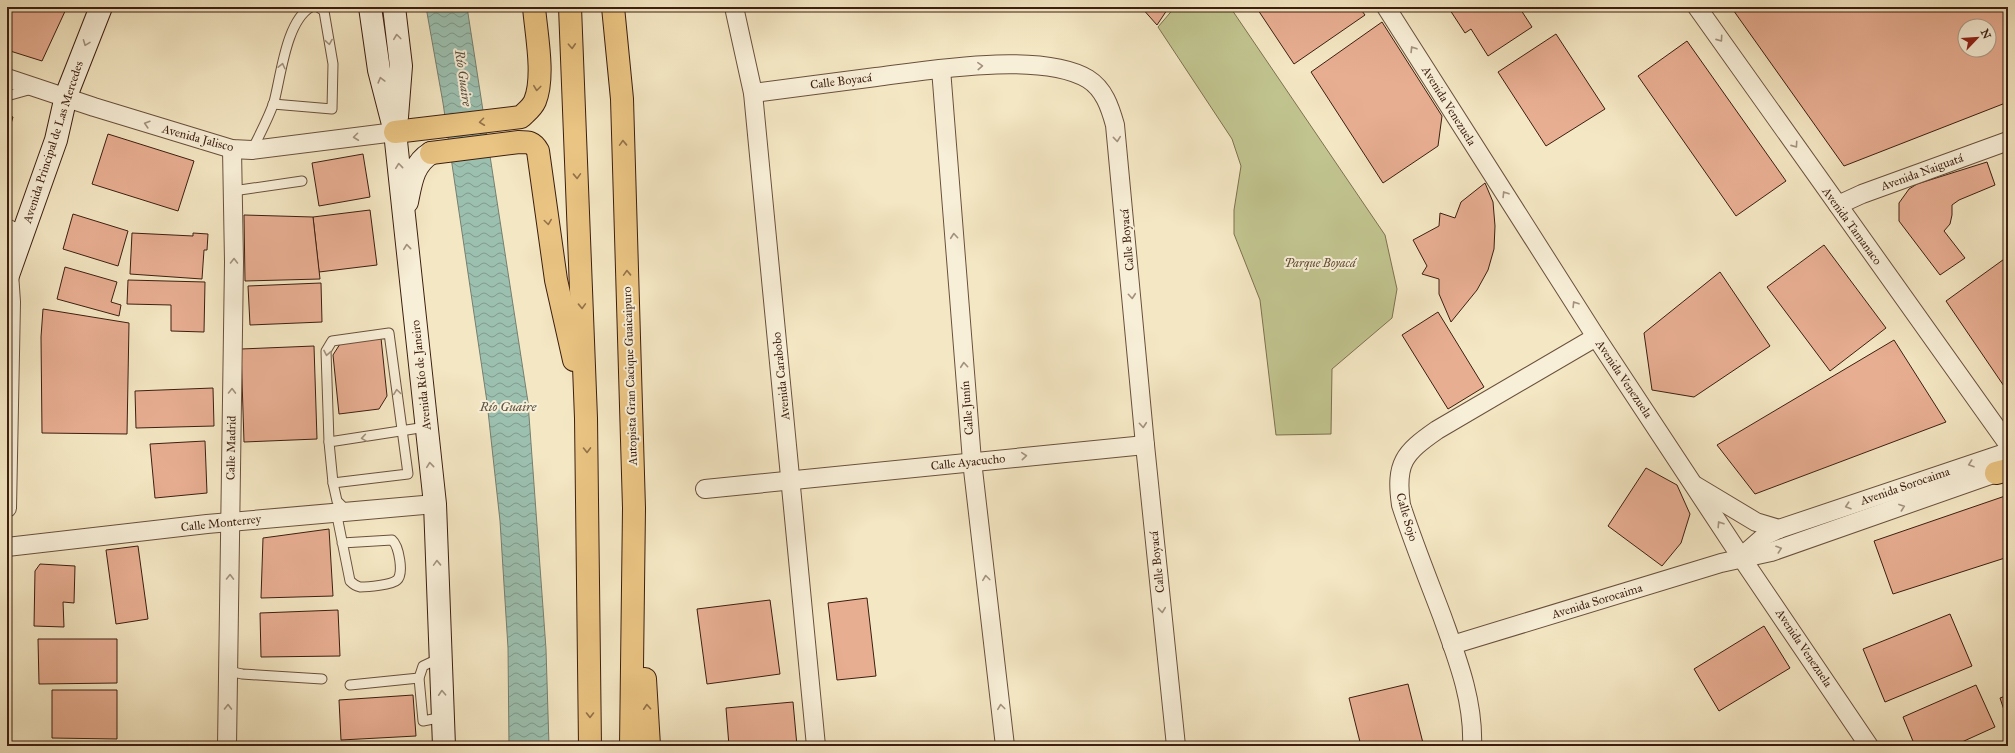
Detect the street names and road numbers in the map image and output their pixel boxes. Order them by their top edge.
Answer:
street label: Avenida Principal de Las Mercedes [20,59,86,226]
street label: Avenida Venezuela [1418,63,1480,149]
street label: Calle Boyacá [809,70,874,92]
street label: Avenida Jalisco [160,121,235,155]
street label: Avenida Naiguatá [1878,150,1966,195]
street label: Avenida Tamanaco [1819,184,1885,267]
street label: Calle Boyacá [1117,208,1137,272]
street label: Autopista Gran Cacique Guaicaipuro [620,286,641,467]
street label: Avenida Río de Janeiro [408,319,435,432]
street label: Avenida Carabobo [769,331,793,422]
street label: Avenida Venezuela [1592,337,1656,421]
street label: Calle Junín [958,380,977,436]
street label: Calle Madrid [223,416,239,480]
street label: Calle Ayacucho [930,451,1006,473]
street label: Avenida Sorocaima [1857,464,1952,508]
street label: Calle Sojo [1393,491,1421,543]
street label: Calle Monterrey [180,512,262,534]
street label: Calle Boyacá [1147,530,1167,594]
street label: Avenida Sorocaima [1549,580,1645,622]
street label: Avenida Venezuela [1772,606,1836,690]

